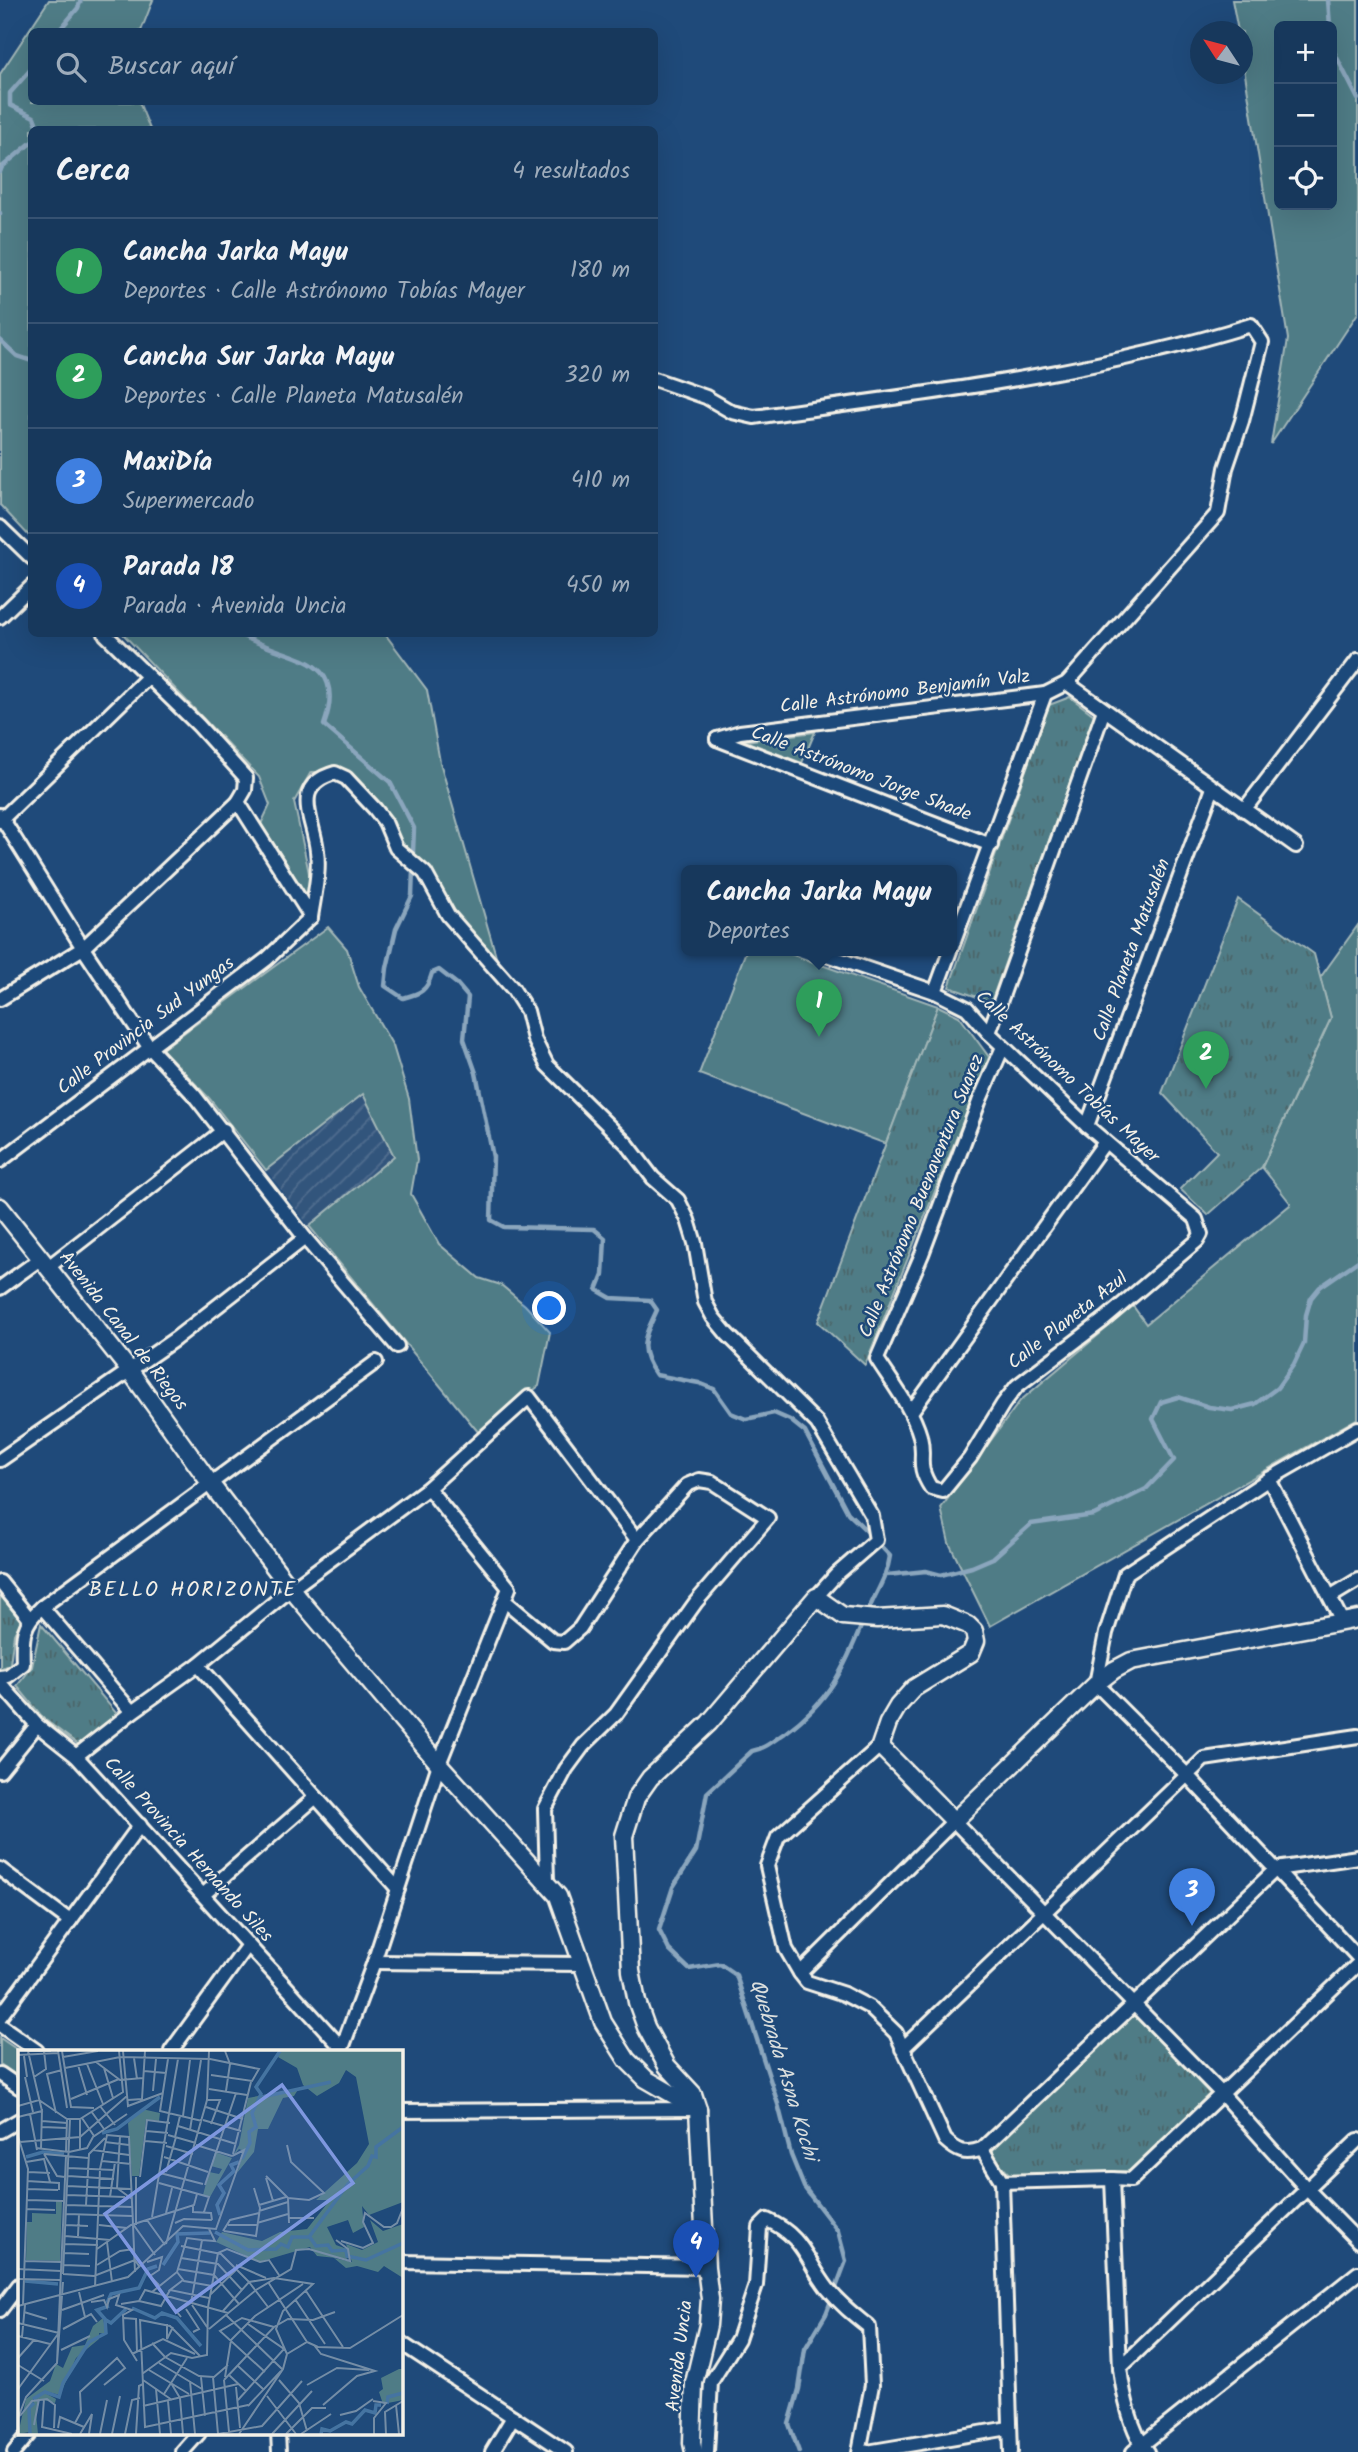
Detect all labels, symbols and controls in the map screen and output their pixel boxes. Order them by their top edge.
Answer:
north arrow [1190,21,1253,84]
map controls [1274,21,1337,210]
button: + [1274,21,1337,84]
search box [28,28,658,105]
text: Buscar aquí [108,46,234,88]
icon: search [52,48,90,86]
button: − [1274,84,1337,147]
button: locate [1274,147,1337,210]
text: Cerca [56,148,130,196]
text: 4 resultados [512,154,630,190]
text: Cancha Jarka Mayu [123,232,348,274]
text: 1 [76,253,82,289]
text: 180 m [570,253,630,289]
text: Deportes · Calle Astrónomo Tobías Mayer [123,274,525,310]
text: Cancha Sur Jarka Mayu [123,337,394,379]
text: 2 [72,358,86,394]
text: 320 m [564,358,630,394]
text: Deportes · Calle Planeta Matusalén [123,379,463,415]
text: MaxiDía [123,442,212,484]
text: 3 [73,463,85,499]
text: 410 m [571,463,630,499]
text: Supermercado [123,484,254,520]
text: Parada 18 [123,547,234,589]
text: 4 [73,568,85,604]
text: 450 m [566,568,630,604]
text: Parada · Avenida Uncia [123,589,347,625]
street label: Calle Astrónomo Benjamín Valz [778,662,1032,722]
street label: Calle Astrónomo Jorge Shade [746,718,976,830]
street label: Calle Planeta Matusalén [1085,854,1179,1046]
popup [681,865,957,956]
text: Cancha Jarka Mayu [707,872,931,914]
text: Deportes [707,914,790,950]
street label: Calle Provincia Sud Yungas [51,949,241,1103]
pin: 1 [796,979,842,1037]
street label: Calle Astrónomo Tobías Mayer [968,983,1167,1172]
pin: 2 [1183,1031,1229,1089]
street label: Calle Astrónomo Buenaventura Suarez [851,1049,993,1343]
street label: Avenida Canal de Riegos [51,1245,195,1417]
street label: Calle Planeta Azul [1001,1264,1135,1378]
your location [532,1291,566,1325]
district label: BELLO HORIZONTE [88,1574,298,1607]
street label: Calle Provincia Hernando Siles [96,1750,280,1950]
pin: 3 [1169,1868,1215,1926]
water label: Quebrada Asna Kochi [740,1975,827,2169]
inset map [18,2050,402,2434]
pin: 4 [673,2220,719,2278]
street label: Avenida Uncia [658,2299,702,2413]

